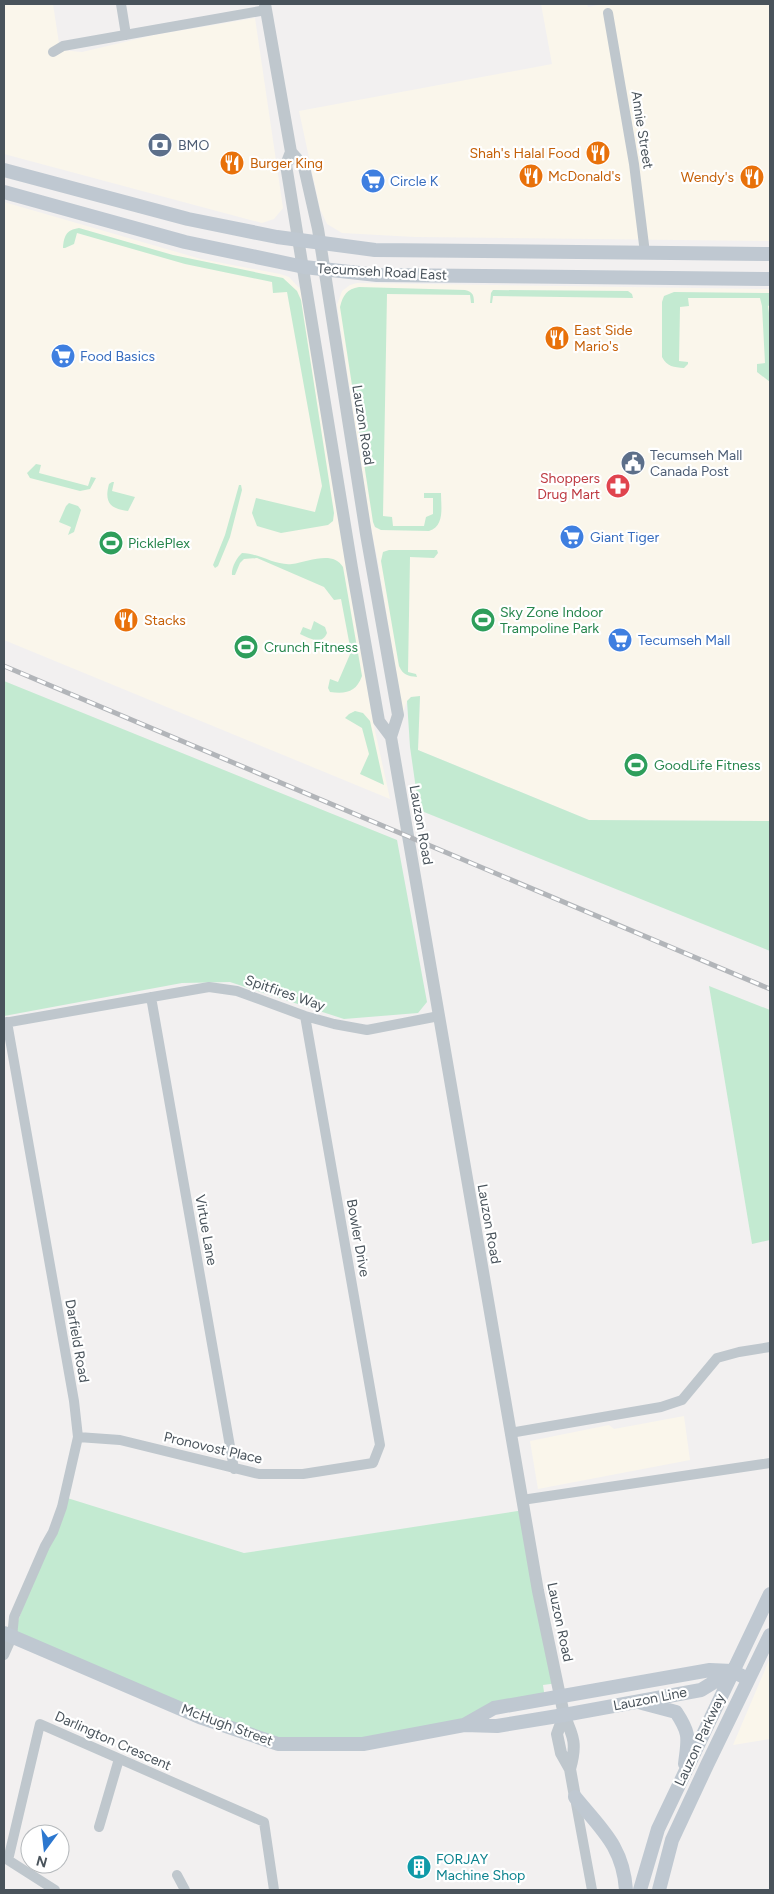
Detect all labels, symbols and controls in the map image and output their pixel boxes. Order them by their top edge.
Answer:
street label: Annie Street [627,90,657,170]
bank icon: BMO [147,132,173,158]
place label: BMO [178,137,209,154]
restaurant icon: Shah's Halal Food [585,140,611,166]
place label: Shah's Halal Food [469,145,580,162]
restaurant icon: Burger King [219,150,245,176]
place label: Burger King [250,155,323,172]
restaurant icon: McDonald's [518,163,544,189]
restaurant icon: Wendy's [739,164,765,190]
supermarket icon: Circle K [360,168,386,194]
place label: McDonald's [548,168,621,185]
place label: Wendy's [681,169,734,186]
place label: Circle K [390,173,439,190]
street label: Tecumseh Road East [317,260,447,284]
place label: East Side Mario's [574,322,633,355]
restaurant icon: East Side Mario's [544,325,570,351]
supermarket icon: Food Basics [50,343,76,369]
place label: Food Basics [80,348,155,365]
street label: Lauzon Road [348,384,378,466]
place label: Tecumseh Mall Canada Post [650,447,742,480]
public building icon: Tecumseh Mall Canada Post [620,450,646,476]
place label: Shoppers Drug Mart [537,470,600,503]
pharmacy icon: Shoppers Drug Mart [605,473,631,499]
supermarket icon: Giant Tiger [559,524,585,550]
place label: Giant Tiger [590,529,659,546]
sports icon: PicklePlex [98,530,124,556]
place label: PicklePlex [128,535,190,552]
place label: Sky Zone Indoor Trampoline Park [500,604,603,637]
restaurant icon: Stacks [113,607,139,633]
sports icon: Sky Zone Indoor Trampoline Park [470,607,496,633]
place label: Stacks [144,612,186,629]
supermarket icon: Tecumseh Mall [607,627,633,653]
place label: Tecumseh Mall [638,632,730,649]
sports icon: Crunch Fitness [233,634,259,660]
place label: Crunch Fitness [264,639,358,656]
sports icon: GoodLife Fitness [623,752,649,778]
place label: GoodLife Fitness [654,757,760,774]
street label: Lauzon Road [406,784,436,866]
street label: Spitfires Way [243,971,328,1015]
street label: Lauzon Road [474,1183,504,1265]
street label: Virtue Lane [191,1193,221,1267]
street label: Bowler Drive [343,1198,373,1279]
street label: Darfield Road [61,1298,93,1384]
street label: Pronovost Place [162,1428,264,1468]
street label: Lauzon Road [543,1581,577,1663]
street label: Lauzon Line [612,1683,689,1714]
street label: Lauzon Parkway [671,1690,729,1789]
street label: McHugh Street [179,1701,275,1749]
street label: Darlington Crescent [52,1708,174,1774]
north arrow [20,1824,70,1874]
text: N [34,1851,49,1871]
place label: FORJAY Machine Shop [436,1851,525,1884]
building icon: FORJAY Machine Shop [406,1854,432,1880]

